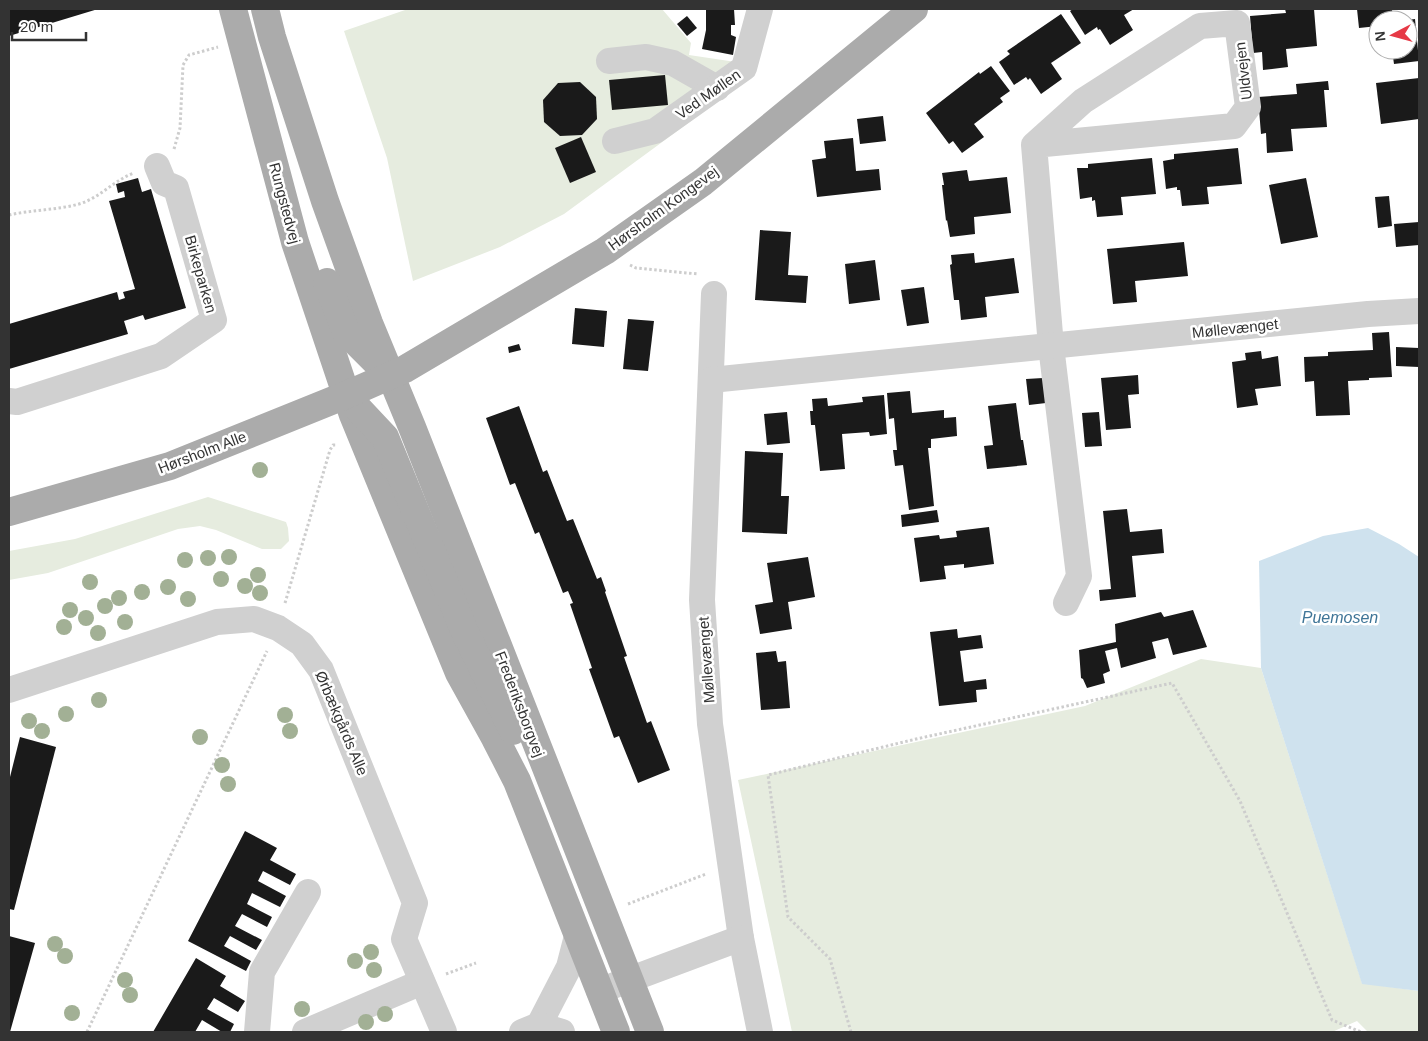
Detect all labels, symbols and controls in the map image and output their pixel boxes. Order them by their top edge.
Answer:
scale bar [12,10,86,42]
north arrow [1368,10,1418,60]
text: 20 m [20,18,53,35]
text: N [1372,30,1389,42]
street label: Uldvejen [1231,41,1255,101]
street label: Ved Møllen [672,66,744,122]
street label: Rungstedvej [266,161,304,245]
street label: Hørsholm Kongevej [605,162,721,254]
street label: Birkeparken [182,233,220,315]
street label: Møllevænget [1191,315,1280,341]
street label: Hørsholm Alle [155,427,249,477]
water label: Puemosen [1302,609,1378,626]
street label: Møllevænget [694,615,718,704]
street label: Frederiksborgvej [492,649,548,759]
street label: Ørbækgårds Alle [312,668,372,778]

